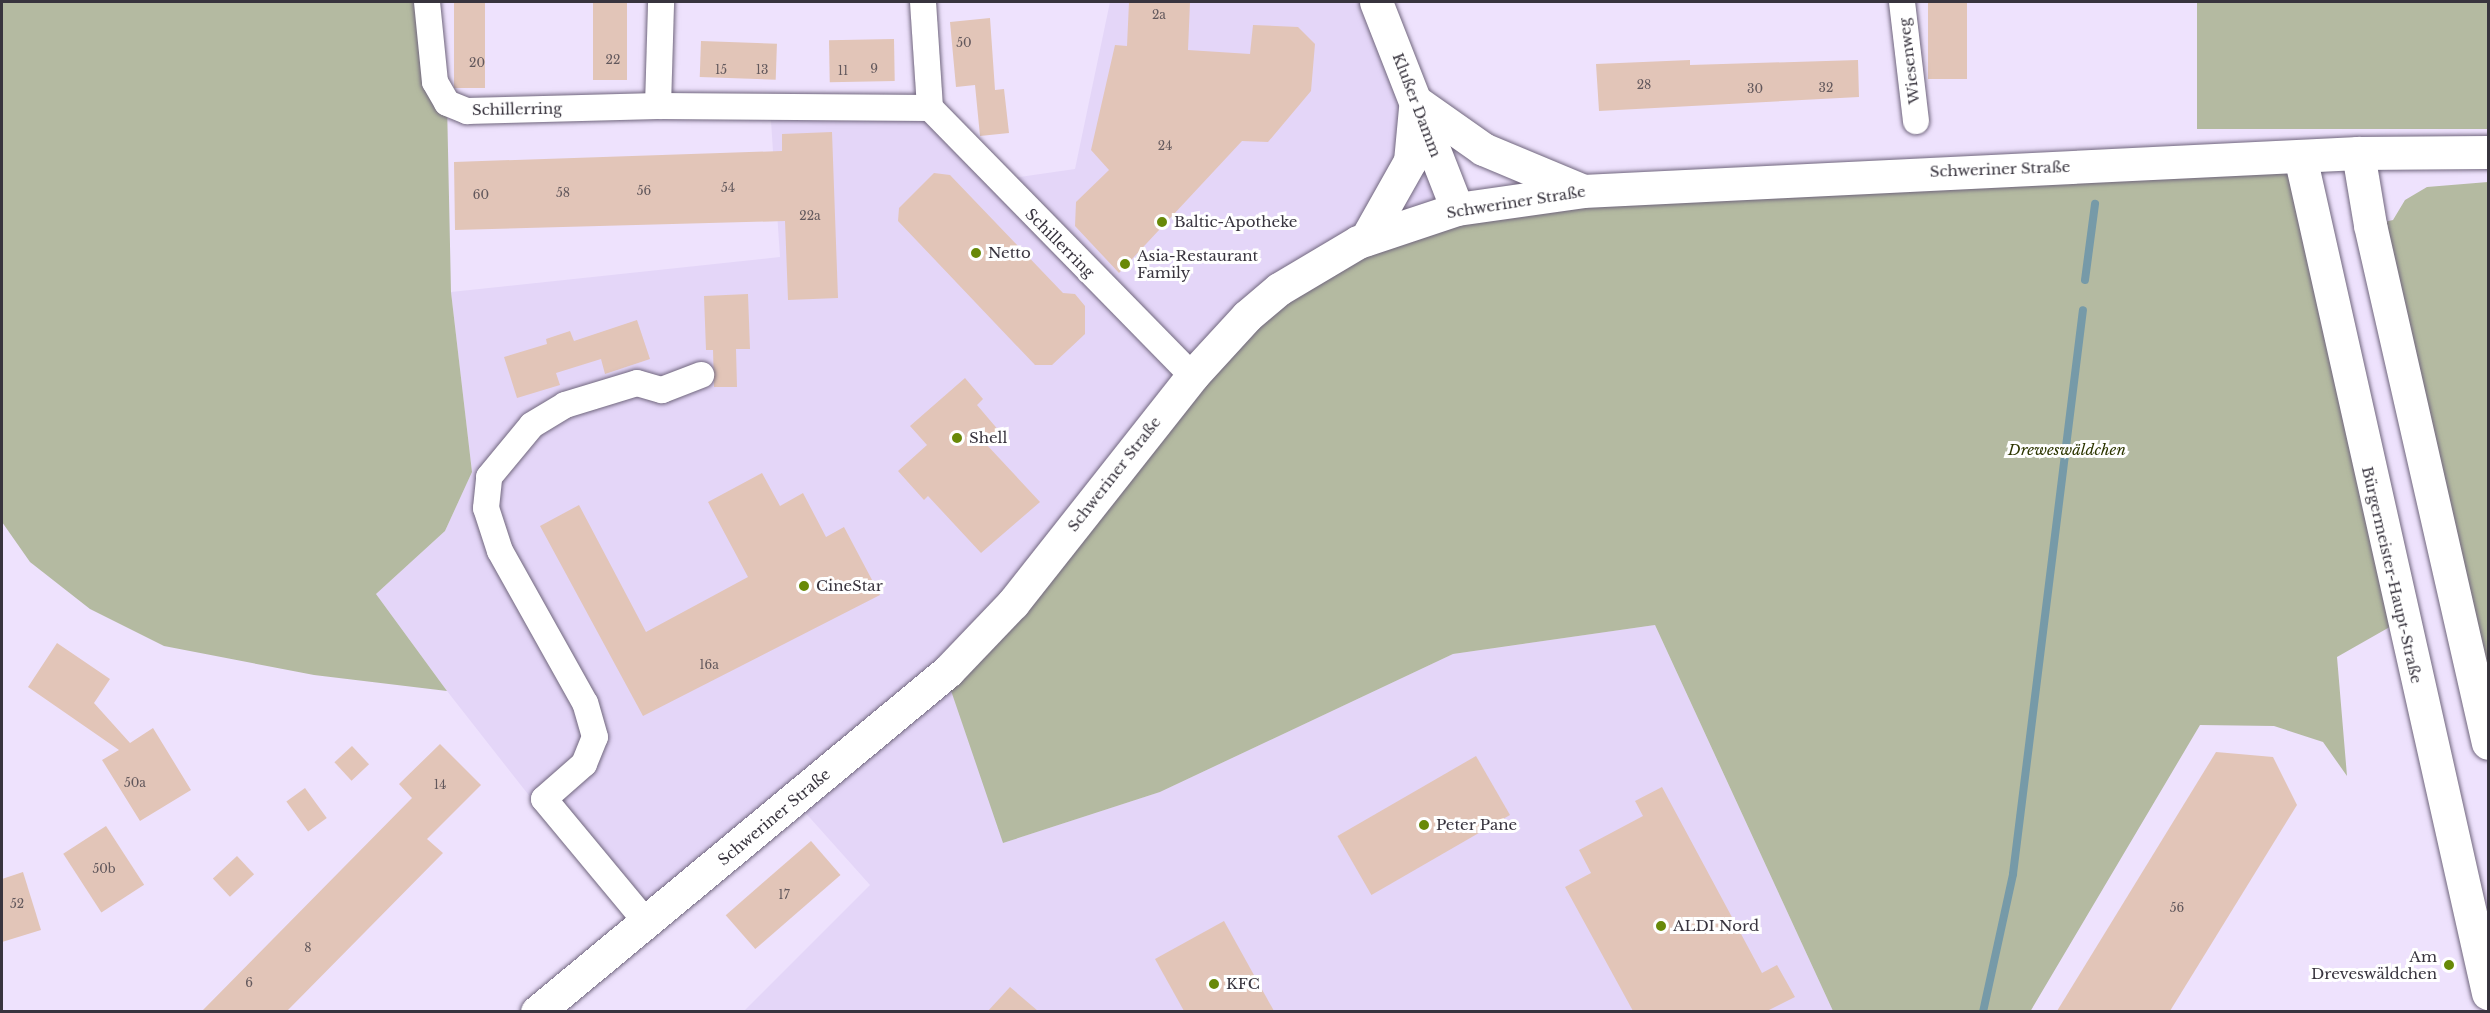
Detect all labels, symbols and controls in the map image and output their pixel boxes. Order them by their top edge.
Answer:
house number: 2a [1152,8,1166,22]
street label: Wiesenweg [1895,17,1923,105]
house number: 50 [956,36,972,50]
street label: Klußer Damm [1389,50,1445,160]
house number: 22 [606,53,620,67]
house number: 20 [469,56,485,70]
house number: 9 [870,62,878,76]
house number: 15 [715,63,727,77]
house number: 13 [756,63,768,77]
house number: 11 [838,64,848,78]
house number: 28 [1637,78,1651,92]
house number: 32 [1819,81,1833,95]
house number: 30 [1747,82,1763,96]
street label: Schillerring [472,99,562,119]
house number: 24 [1158,139,1172,153]
street label: Schweriner Straße [1929,158,2071,180]
house number: 54 [721,181,735,195]
street label: Schweriner Straße [1445,182,1587,222]
house number: 56 [637,184,651,198]
house number: 58 [556,186,570,200]
house number: 60 [473,188,489,202]
street label: Schillerring [1022,205,1098,281]
house number: 22a [799,209,821,223]
place label: Baltic-Apotheke [1174,213,1297,231]
marker: Baltic-Apotheke [1155,215,1169,229]
place label: Netto [988,244,1031,262]
marker: Netto [969,246,983,260]
place label: Asia-Restaurant Family [1137,246,1258,281]
marker: Asia-Restaurant Family [1118,257,1132,271]
street label: Schweriner Straße [1063,413,1165,535]
place label: Shell [969,429,1007,447]
marker: Shell [950,431,964,445]
park label: Dreweswäldchen [2008,441,2126,459]
street label: Bürgermeister-Haupt-Straße [2358,465,2426,685]
place label: CineStar [816,577,883,595]
marker: CineStar [797,579,811,593]
house number: 16a [699,658,719,672]
street label: Schweriner Straße [714,765,834,869]
house number: 50a [124,776,146,790]
house number: 14 [434,778,446,792]
place label: Peter Pane [1436,816,1518,834]
marker: Peter Pane [1417,818,1431,832]
house number: 50b [92,862,116,876]
house number: 17 [778,888,790,902]
house number: 52 [10,897,24,911]
house number: 56 [2170,901,2184,915]
place label: ALDI Nord [1673,917,1759,935]
marker: ALDI Nord [1654,919,1668,933]
house number: 8 [304,941,312,955]
place label: Am Dreveswäldchen [2311,947,2437,982]
marker: Am Dreveswäldchen [2442,958,2456,972]
place label: KFC [1226,975,1260,993]
house number: 6 [245,976,253,990]
marker: KFC [1207,977,1221,991]

